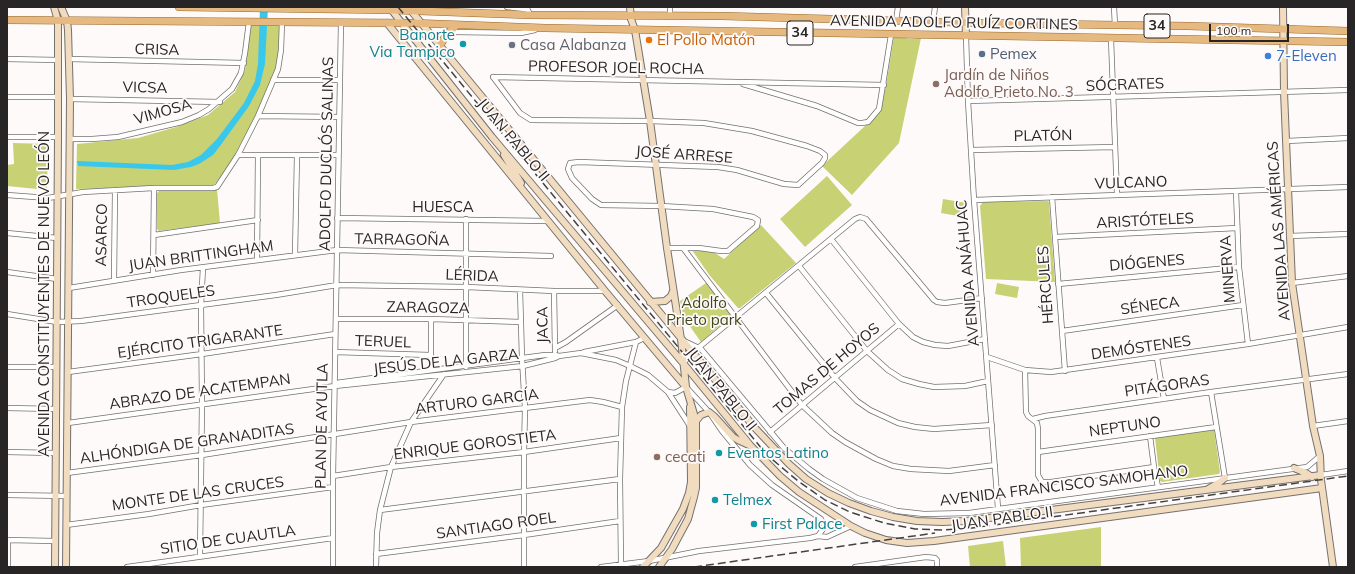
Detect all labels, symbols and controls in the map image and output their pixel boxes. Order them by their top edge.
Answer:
street label: AVENIDA ADOLFO RUÍZ CORTINES [830,12,1078,34]
road number: 34 [1144,14,1170,38]
scale bar [1211,16,1291,42]
road number: 34 [787,21,813,45]
text: 100 m [1216,23,1251,38]
place label: Banorte Via Tampico [370,26,455,61]
place label: El Pollo Matón [657,31,755,49]
marker: El Pollo Matón [644,35,654,45]
place label: Casa Alabanza [520,36,626,54]
marker: Banorte Via Tampico [458,39,468,49]
marker: Casa Alabanza [507,40,517,50]
street label: CRISA [134,41,180,59]
place label: Pemex [990,45,1037,63]
place label: 7-Eleven [1276,47,1337,65]
marker: Pemex [977,49,987,59]
marker: 7-Eleven [1263,51,1273,61]
street label: ADOLFO DUCLÓS SALINAS [316,57,338,251]
street label: PROFESOR JOEL ROCHA [528,57,704,79]
place label: Jardín de Niños Adolfo Prieto No. 3 [944,66,1074,101]
street label: SÓCRATES [1086,75,1164,95]
street label: VICSA [122,79,168,97]
marker: Jardín de Niños Adolfo Prieto No. 3 [931,79,941,89]
street label: VIMOSA [132,95,194,129]
street label: JUAN PABLO II [473,95,553,185]
street label: PLATÓN [1013,126,1073,146]
street label: AVENIDA CONSTITUYENTES DE NUEVO LEÓN [35,131,53,457]
street label: AVENIDA LAS AMÉRICAS [1264,141,1294,321]
street label: JOSÉ ARRESE [635,143,733,167]
street label: VULCANO [1094,173,1168,193]
street label: HUESCA [412,198,474,216]
street label: AVENIDA ANÁHUAC [953,199,983,347]
street label: ASARCO [92,203,112,267]
street label: ARISTÓTELES [1096,209,1194,233]
street label: TARRAGOÑA [354,230,450,250]
street label: MINERVA [1217,235,1239,303]
street label: JUAN BRITTINGHAM [127,237,275,275]
street label: HÉRCULES [1034,245,1058,325]
street label: DIÓGENES [1109,251,1185,275]
street label: LÉRIDA [445,266,499,286]
street label: TROQUELES [126,282,216,312]
street label: SÉNECA [1119,293,1181,319]
park label: Adolfo Prieto park [666,294,742,329]
street label: ZARAGOZA [386,298,470,318]
street label: JACA [534,306,552,344]
street label: TOMAS DE HOYOS [770,319,884,419]
street label: EJÉRCITO TRIGARANTE [116,321,284,363]
street label: TERUEL [355,332,411,352]
street label: DEMÓSTENES [1090,332,1192,364]
street label: JUAN PABLO II [682,343,760,435]
street label: JESÚS DE LA GARZA [372,345,520,379]
street label: PLAN DE AYUTLA [312,363,332,489]
street label: ABRAZO DE ACATEMPAN [108,370,292,414]
street label: PITÁGORAS [1123,371,1211,401]
street label: ARTURO GARCÍA [414,385,540,419]
street label: NEPTUNO [1088,413,1162,441]
street label: ALHÓNDIGA DE GRANADITAS [79,420,295,468]
street label: ENRIQUE GOROSTIETA [393,426,557,464]
place label: Eventos Latino [727,444,829,462]
place label: cecati [665,448,706,466]
marker: Eventos Latino [714,448,724,458]
marker: cecati [652,452,662,462]
street label: AVENIDA FRANCISCO SAMOHANO [939,462,1189,510]
street label: MONTE DE LAS CRUCES [111,473,285,515]
place label: Telmex [723,491,772,509]
marker: Telmex [710,495,720,505]
street label: JUAN PABLO II [950,503,1054,535]
street label: SANTIAGO ROEL [435,509,557,543]
place label: First Palace [762,515,842,533]
marker: First Palace [749,519,759,529]
street label: SITIO DE CUAUTLA [159,522,297,558]

